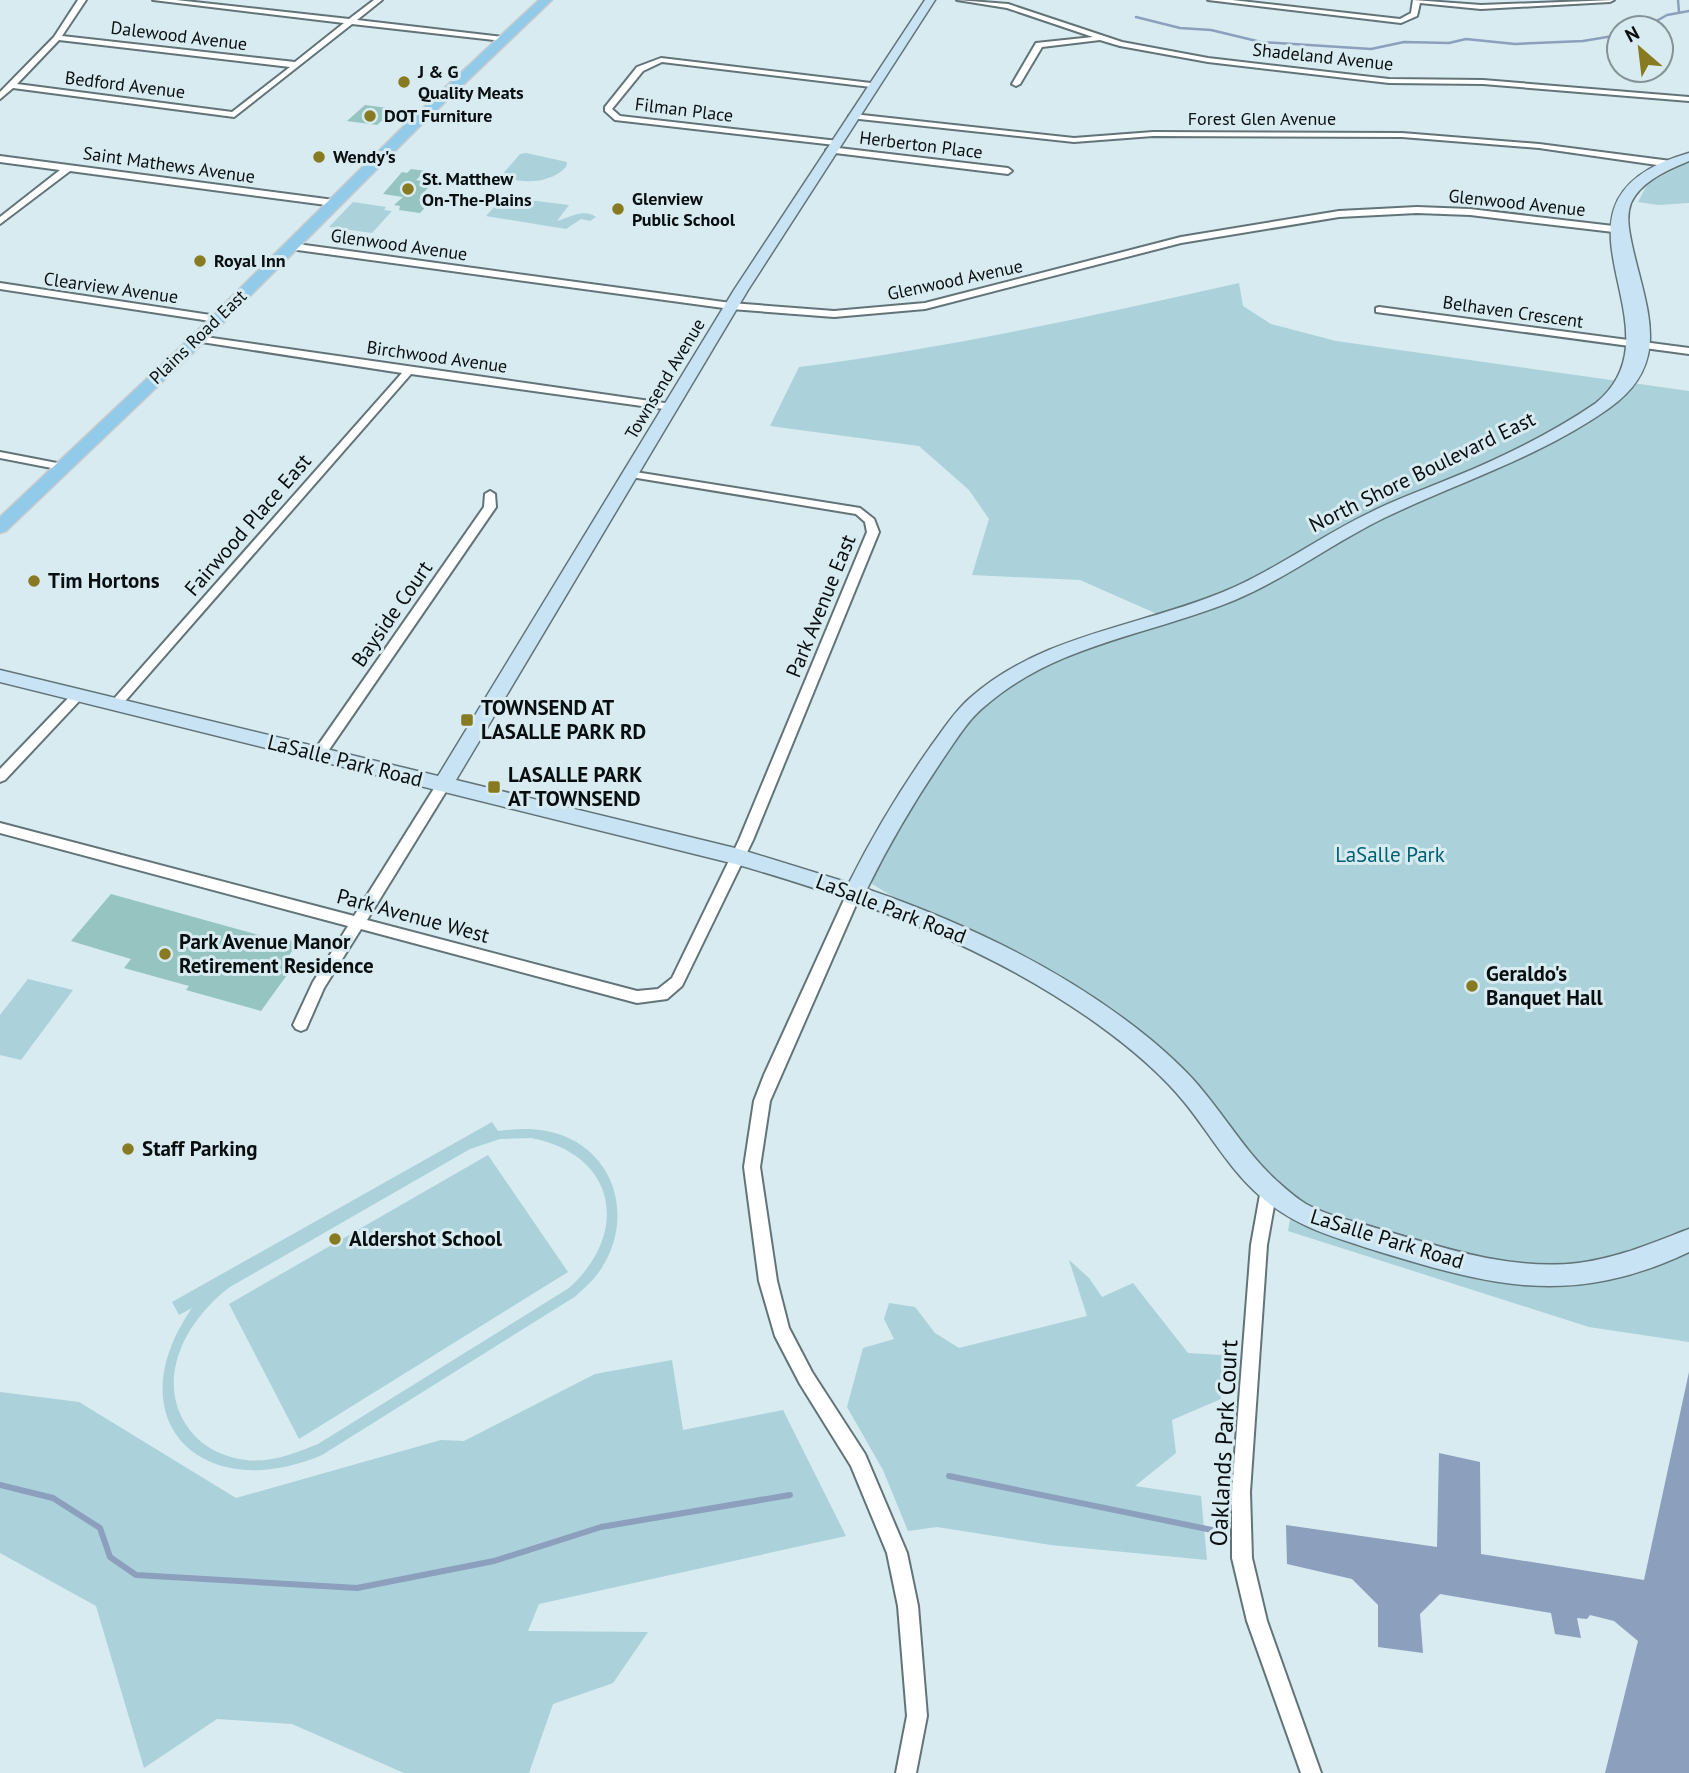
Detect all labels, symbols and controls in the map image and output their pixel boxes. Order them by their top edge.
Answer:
north arrow [1605,14,1675,84]
street label: Dalewood Avenue [109,16,249,55]
text: N [1621,20,1643,48]
street label: Shadeland Avenue [1252,38,1395,75]
place label: J & G Quality Meats [417,60,524,104]
street label: Bedford Avenue [64,66,186,103]
marker: J & G Quality Meats [396,74,412,90]
street label: Filman Place [634,92,734,127]
place label: DOT Furniture [384,104,492,127]
street label: Forest Glen Avenue [1188,107,1336,130]
marker: DOT Furniture [362,108,378,124]
street label: Herberton Place [858,126,984,163]
street label: Saint Mathews Avenue [82,141,257,188]
place label: Wendy's [333,145,396,168]
marker: Wendy's [311,149,327,165]
place label: St. Matthew On-The-Plains [422,167,532,211]
marker: St. Matthew On-The-Plains [400,181,416,197]
street label: Glenwood Avenue [1447,184,1587,221]
place label: Glenview Public School [632,187,736,231]
marker: Glenview Public School [610,201,626,217]
street label: Glenwood Avenue [329,224,469,265]
place label: Royal Inn [214,249,286,272]
marker: Royal Inn [192,253,208,269]
street label: Glenwood Avenue [885,254,1025,305]
street label: Clearview Avenue [42,267,180,308]
street label: Plains Road East [144,284,251,389]
street label: Belhaven Crescent [1441,290,1585,333]
street label: Townsend Avenue [619,314,710,443]
street label: Birchwood Avenue [365,335,509,378]
street label: North Shore Boulevard East [1304,405,1539,538]
street label: Fairwood Place East [178,448,317,601]
street label: Park Avenue East [780,530,861,681]
street label: Bayside Court [345,555,438,672]
place label: Tim Hortons [48,567,160,594]
marker: Tim Hortons [26,573,42,589]
place label: TOWNSEND AT LASALLE PARK RD [481,694,646,745]
marker: TOWNSEND AT LASALLE PARK RD [459,712,475,728]
street label: LaSalle Park Road [265,728,426,793]
place label: LASALLE PARK AT TOWNSEND [508,761,642,812]
marker: LASALLE PARK AT TOWNSEND [486,779,502,795]
park label: LaSalle Park [1335,841,1445,868]
street label: LaSalle Park Road [812,867,970,950]
street label: Park Avenue West [334,882,492,949]
place label: Park Avenue Manor Retirement Residence [179,928,374,979]
marker: Park Avenue Manor Retirement Residence [157,946,173,962]
place label: Geraldo's Banquet Hall [1486,960,1603,1011]
marker: Geraldo's Banquet Hall [1464,978,1480,994]
place label: Staff Parking [142,1135,258,1162]
marker: Staff Parking [120,1141,136,1157]
street label: LaSalle Park Road [1307,1202,1467,1275]
place label: Aldershot School [349,1225,503,1252]
marker: Aldershot School [327,1231,343,1247]
street label: Oaklands Park Court [1203,1339,1244,1547]

